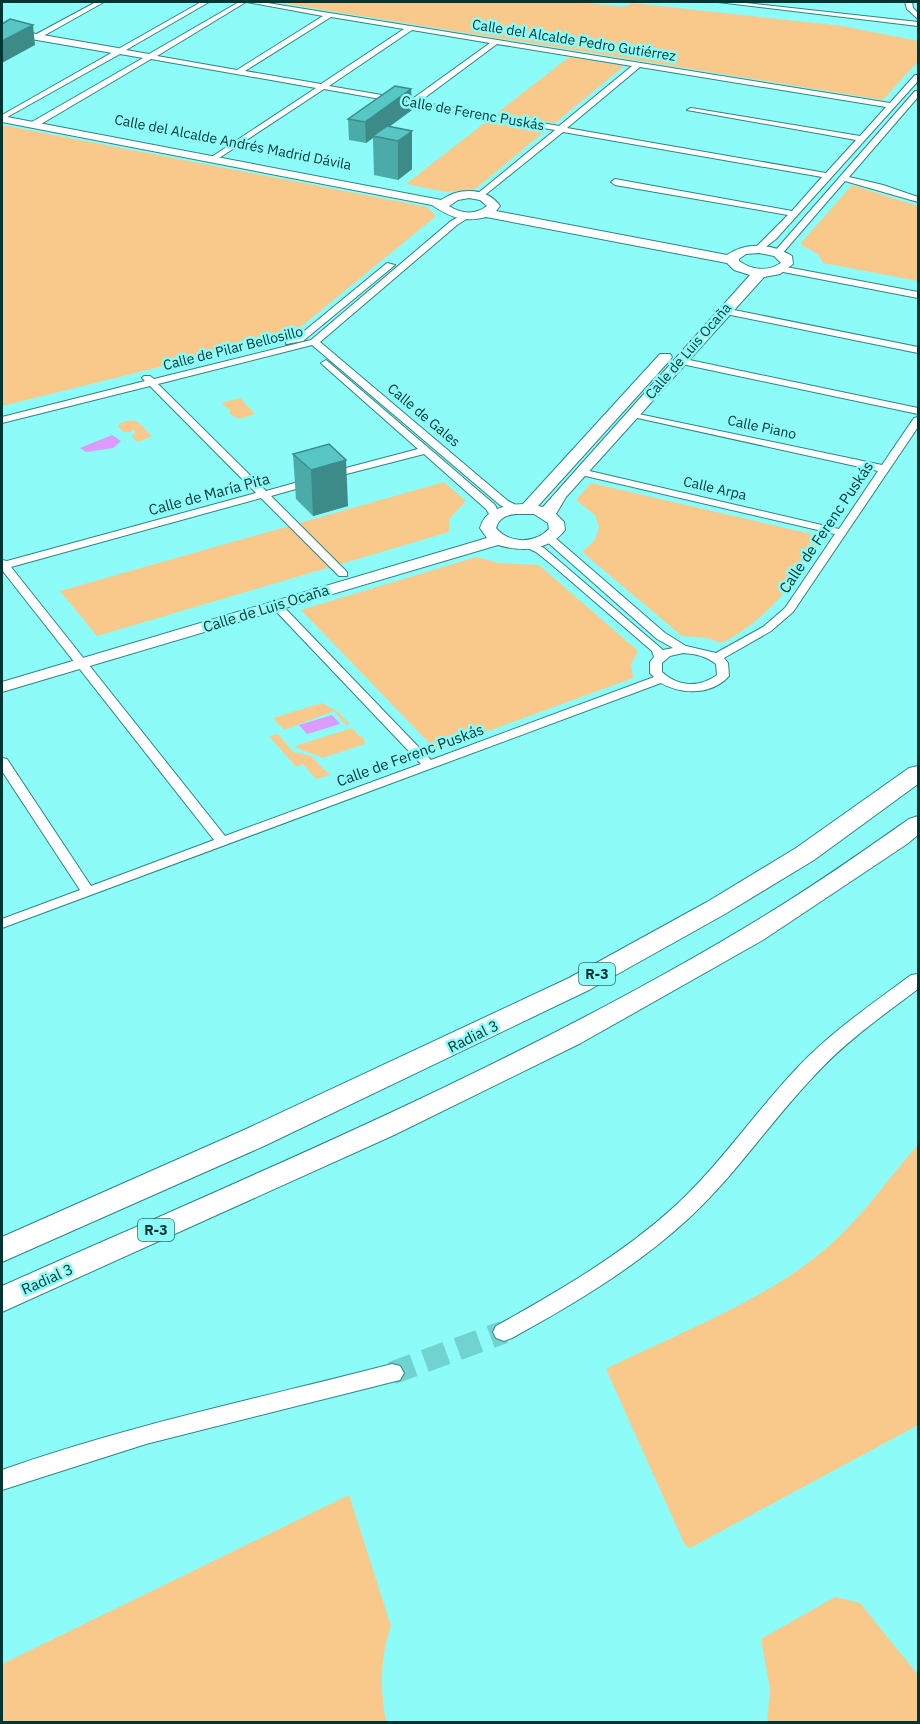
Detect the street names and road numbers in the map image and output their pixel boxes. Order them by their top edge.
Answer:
street label: Calle del Alcalde Pedro Gutiérrez [471,15,678,65]
street label: Calle de Ferenc Puskás [400,92,546,134]
street label: Calle del Alcalde Andrés Madrid Dávila [113,110,354,174]
street label: Calle de Luis Ocaña [641,299,735,403]
street label: Calle de Pilar Bellosillo [161,322,305,374]
street label: Calle de Gales [384,379,464,451]
street label: Calle Piano [726,411,798,443]
street label: Calle de Ferenc Puskás [775,457,877,597]
street label: Calle de María Pita [146,469,272,519]
street label: Calle Arpa [682,472,749,504]
street label: Calle de Luis Ocaña [201,580,331,636]
street label: Calle de Ferenc Puskás [334,720,486,790]
road number: R-3 [579,963,615,985]
street label: Radial 3 [444,1016,502,1056]
road number: R-3 [138,1219,174,1241]
street label: Radial 3 [18,1259,76,1299]

